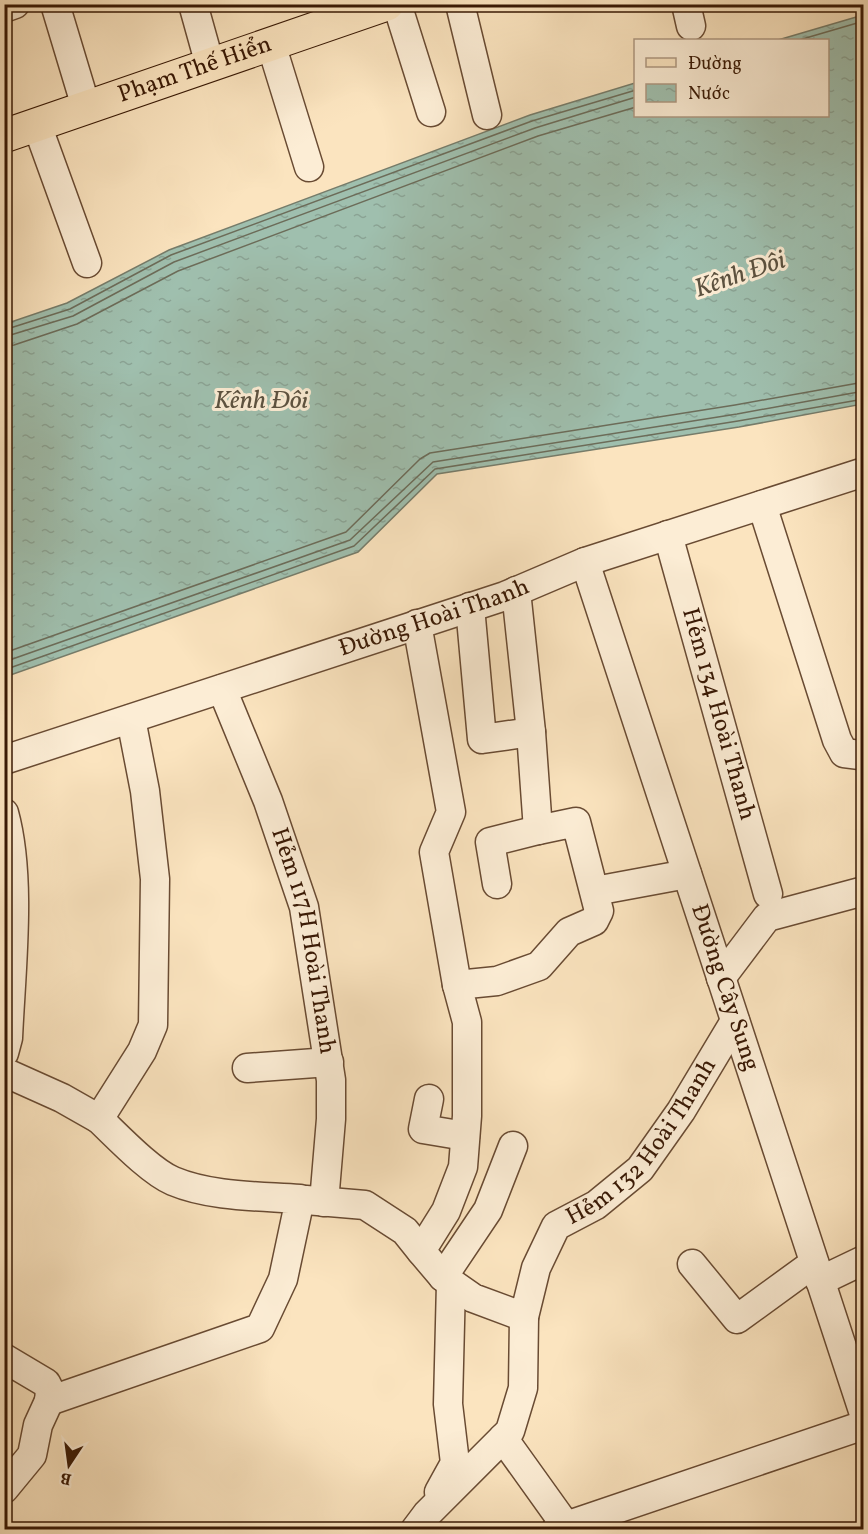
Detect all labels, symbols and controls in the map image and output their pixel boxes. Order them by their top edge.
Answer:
street label: Phạm Thế Hiển [113,28,276,112]
legend [634,39,829,117]
text: Đường [688,52,742,77]
text: Nước [688,82,730,107]
water label: Kênh Đôi [690,242,791,307]
water label: Kênh Đôi [214,383,309,419]
street label: Đường Hoài Thanh [335,570,535,666]
street label: Hẻm 134 Hoài Thanh [672,604,764,824]
street label: Hẻm 117H Hoài Thanh [261,823,344,1056]
street label: Đường Cây Sung [681,900,768,1076]
street label: Hẻm 132 Hoài Thanh [560,1052,726,1235]
north arrow [39,1435,99,1495]
text: B [58,1466,74,1490]

